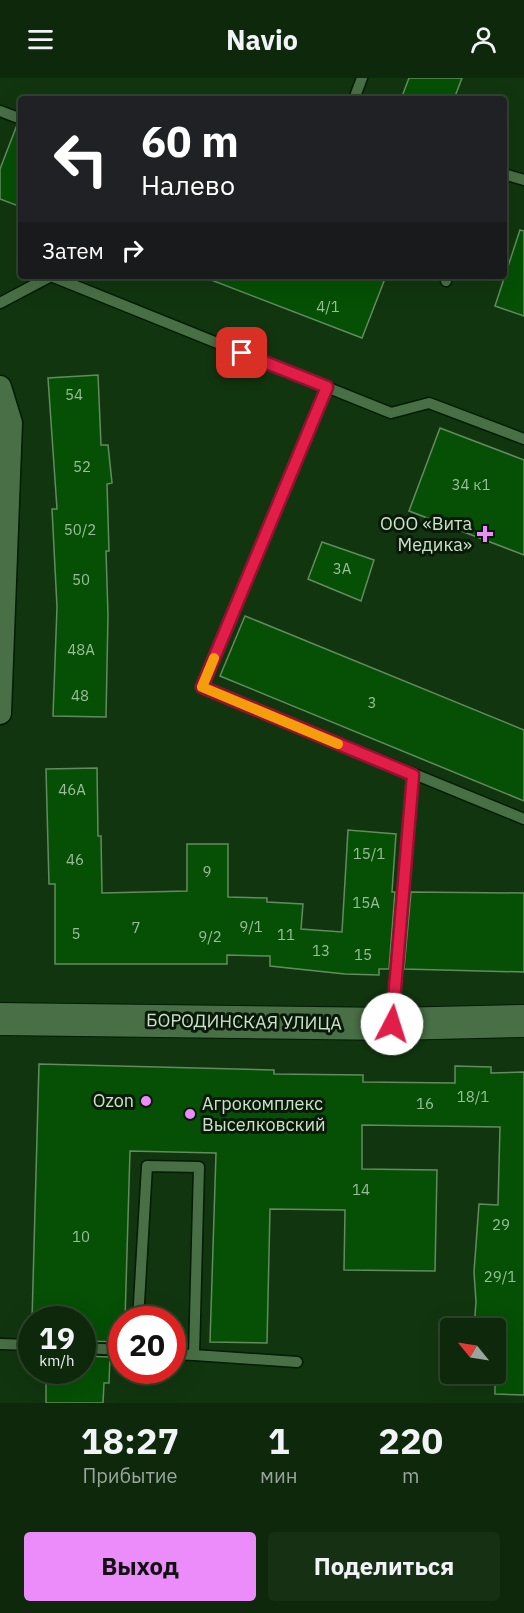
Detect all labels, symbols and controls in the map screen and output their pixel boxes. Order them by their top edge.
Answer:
text: Navio [226,22,298,57]
icon: menu [24,23,57,56]
icon: person [467,23,500,56]
text: 60 m [141,114,239,169]
icon: left [42,120,120,198]
text: Налево [141,167,235,202]
icon: right [116,234,149,267]
text: Затем [42,236,104,265]
house number: 4/1 [316,297,340,316]
pin [216,327,267,378]
icon: arrive [225,336,258,369]
house number: 54 [65,385,83,404]
house number: 52 [73,457,91,476]
house number: 34 к1 [452,475,490,494]
place label: ООО «Вита Медика» [380,512,472,556]
house number: 50/2 [64,520,96,539]
marker: ООО «Вита Медика» [476,525,494,543]
house number: 3А [333,559,352,578]
house number: 50 [72,570,90,589]
house number: 48А [67,640,95,659]
house number: 48 [71,686,89,705]
house number: 3 [367,693,377,712]
house number: 46А [58,780,86,799]
house number: 15/1 [353,844,385,863]
house number: 46 [66,850,84,869]
house number: 9 [202,862,212,881]
house number: 15А [352,893,380,912]
house number: 9/1 [239,917,263,936]
house number: 7 [131,918,141,937]
house number: 5 [71,924,81,943]
house number: 11 [277,925,295,944]
house number: 9/2 [198,927,222,946]
house number: 13 [312,941,330,960]
house number: 15 [354,945,372,964]
position arrow [360,992,424,1056]
street label: БОРОДИНСКАЯ УЛИЦА [146,1008,343,1035]
house number: 18/1 [457,1087,489,1106]
place label: Ozon [93,1089,134,1112]
place label: Агрокомплекс Выселковский [202,1092,326,1136]
marker: Ozon [139,1094,153,1108]
house number: 16 [416,1094,434,1113]
marker: Агрокомплекс Выселковский [183,1107,197,1121]
house number: 14 [352,1180,370,1199]
house number: 29 [492,1215,510,1234]
house number: 10 [72,1227,90,1246]
house number: 29/1 [484,1267,516,1286]
speed limit sign: 20 [108,1306,186,1384]
text: 19 [39,1318,75,1357]
north arrow [440,1318,506,1384]
map controls [440,1318,506,1384]
text: km/h [39,1351,75,1370]
text: 18:27 [81,1417,179,1464]
text: 1 [268,1417,290,1464]
text: 220 [378,1417,443,1464]
text: Прибытие [82,1462,178,1489]
text: мин [260,1462,297,1489]
text: m [402,1462,419,1489]
button: Выход [24,1532,256,1601]
button: Поделиться [268,1532,500,1601]

